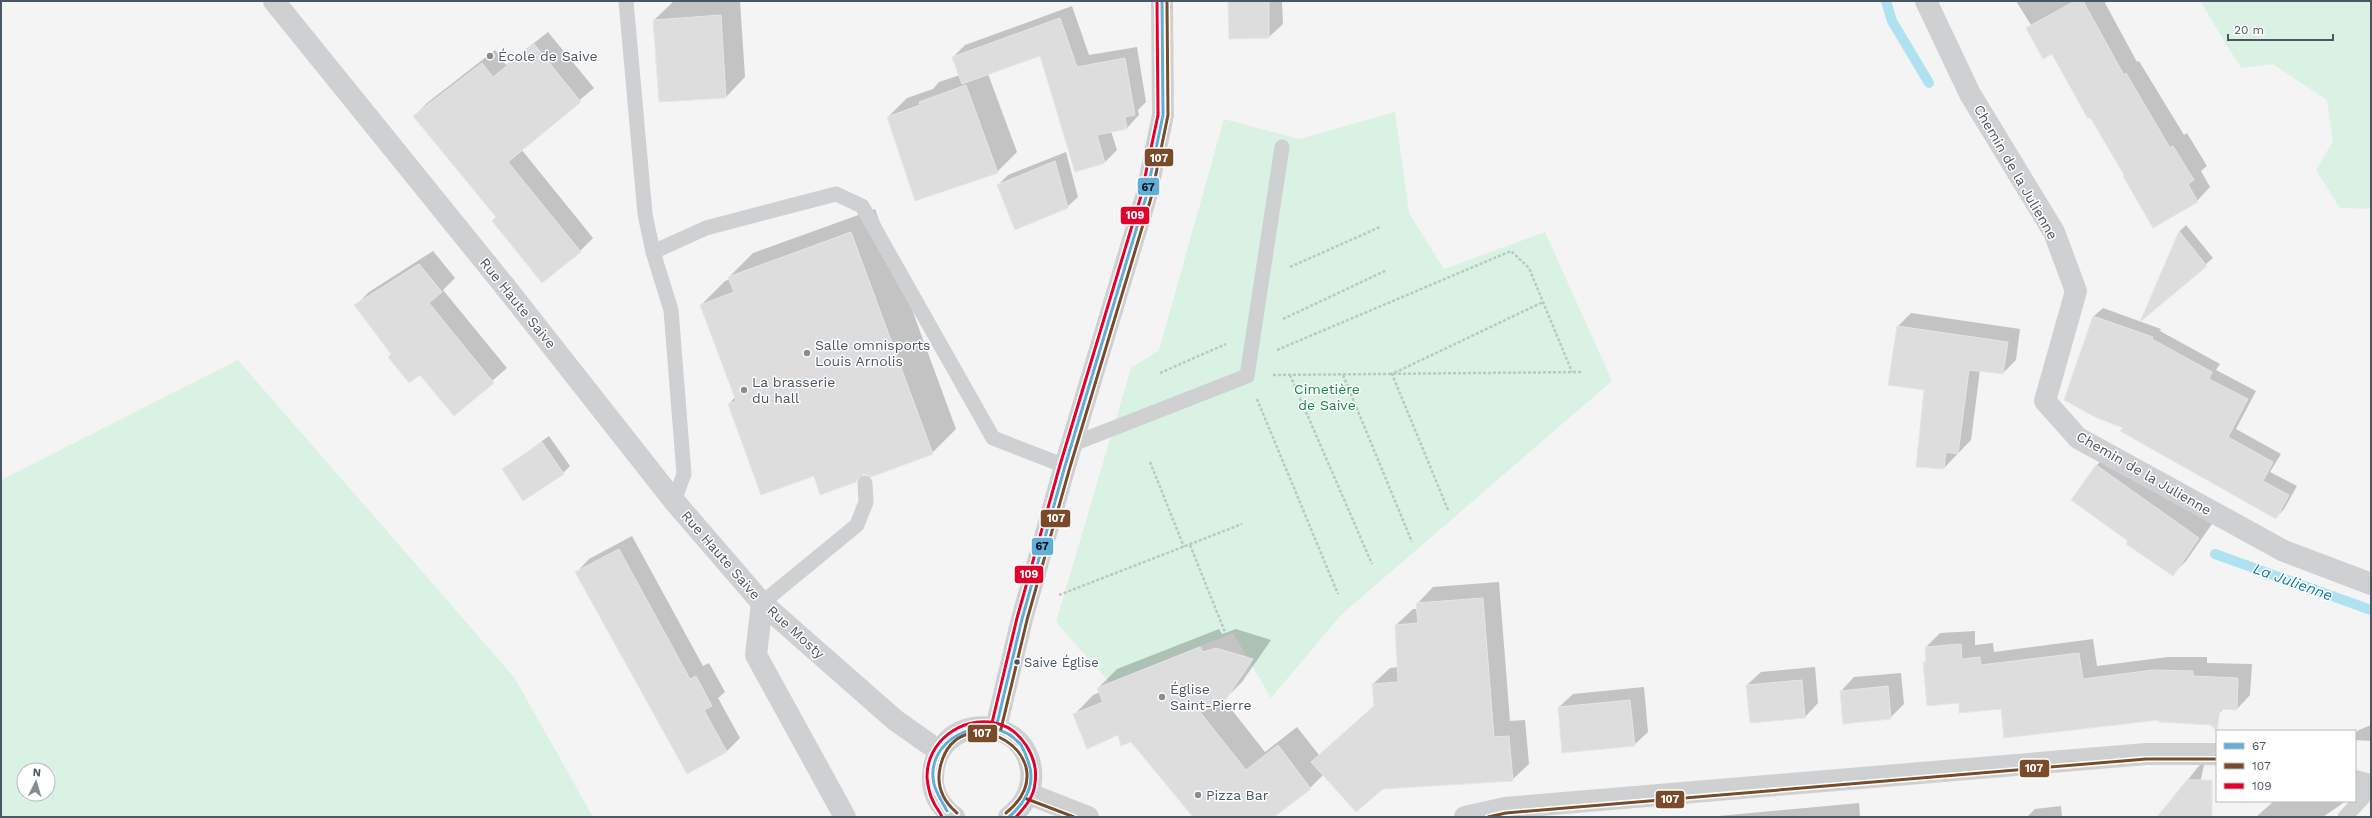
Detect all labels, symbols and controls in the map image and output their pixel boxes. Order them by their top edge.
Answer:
scale bar [2228,16,2333,42]
text: 20 m [2234,23,2264,37]
place label: École de Saive [498,48,598,64]
marker: École de Saive [485,51,495,61]
street label: Chemin de la Julienne [1971,102,2061,242]
line badge: 107 [1144,148,1174,167]
text: 107 [1150,152,1168,165]
line badge: 67 [1137,177,1160,196]
text: 67 [1141,181,1155,194]
line badge: 109 [1120,206,1150,225]
text: 109 [1126,209,1145,222]
street label: Rue Haute Saive [477,254,559,352]
place label: Salle omnisports Louis Arnolis [815,337,930,369]
marker: Salle omnisports Louis Arnolis [802,348,812,358]
place label: La brasserie du hall [752,374,835,406]
park label: Cimetière de Saive [1294,381,1360,413]
marker: La brasserie du hall [739,385,749,395]
street label: Chemin de la Julienne [2074,428,2214,518]
street label: Rue Haute Saive [678,507,764,603]
line badge: 107 [1040,509,1071,528]
text: 107 [1047,512,1065,525]
line badge: 67 [1031,537,1054,556]
text: 67 [1035,540,1049,553]
water label: La Julienne [2251,559,2335,605]
line badge: 109 [1014,565,1044,584]
text: 109 [1020,568,1039,581]
street label: Rue Mosty [764,602,828,662]
place label: Saive Église [1024,654,1099,670]
marker: Saive Église [1012,657,1022,667]
place label: Église Saint-Pierre [1170,681,1252,713]
marker: Église Saint-Pierre [1157,692,1167,702]
line badge: 107 [967,724,998,743]
text: 107 [973,727,991,740]
legend [2216,730,2356,802]
text: 67 [2252,739,2266,753]
line badge: 107 [2019,759,2050,778]
text: 107 [2252,759,2271,773]
north arrow [16,762,56,802]
text: 107 [2025,762,2043,775]
text: N [32,766,41,779]
text: 109 [2252,779,2272,793]
place label: Pizza Bar [1206,787,1269,803]
marker: Pizza Bar [1193,790,1203,800]
line badge: 107 [1655,790,1685,809]
text: 107 [1661,793,1679,806]

